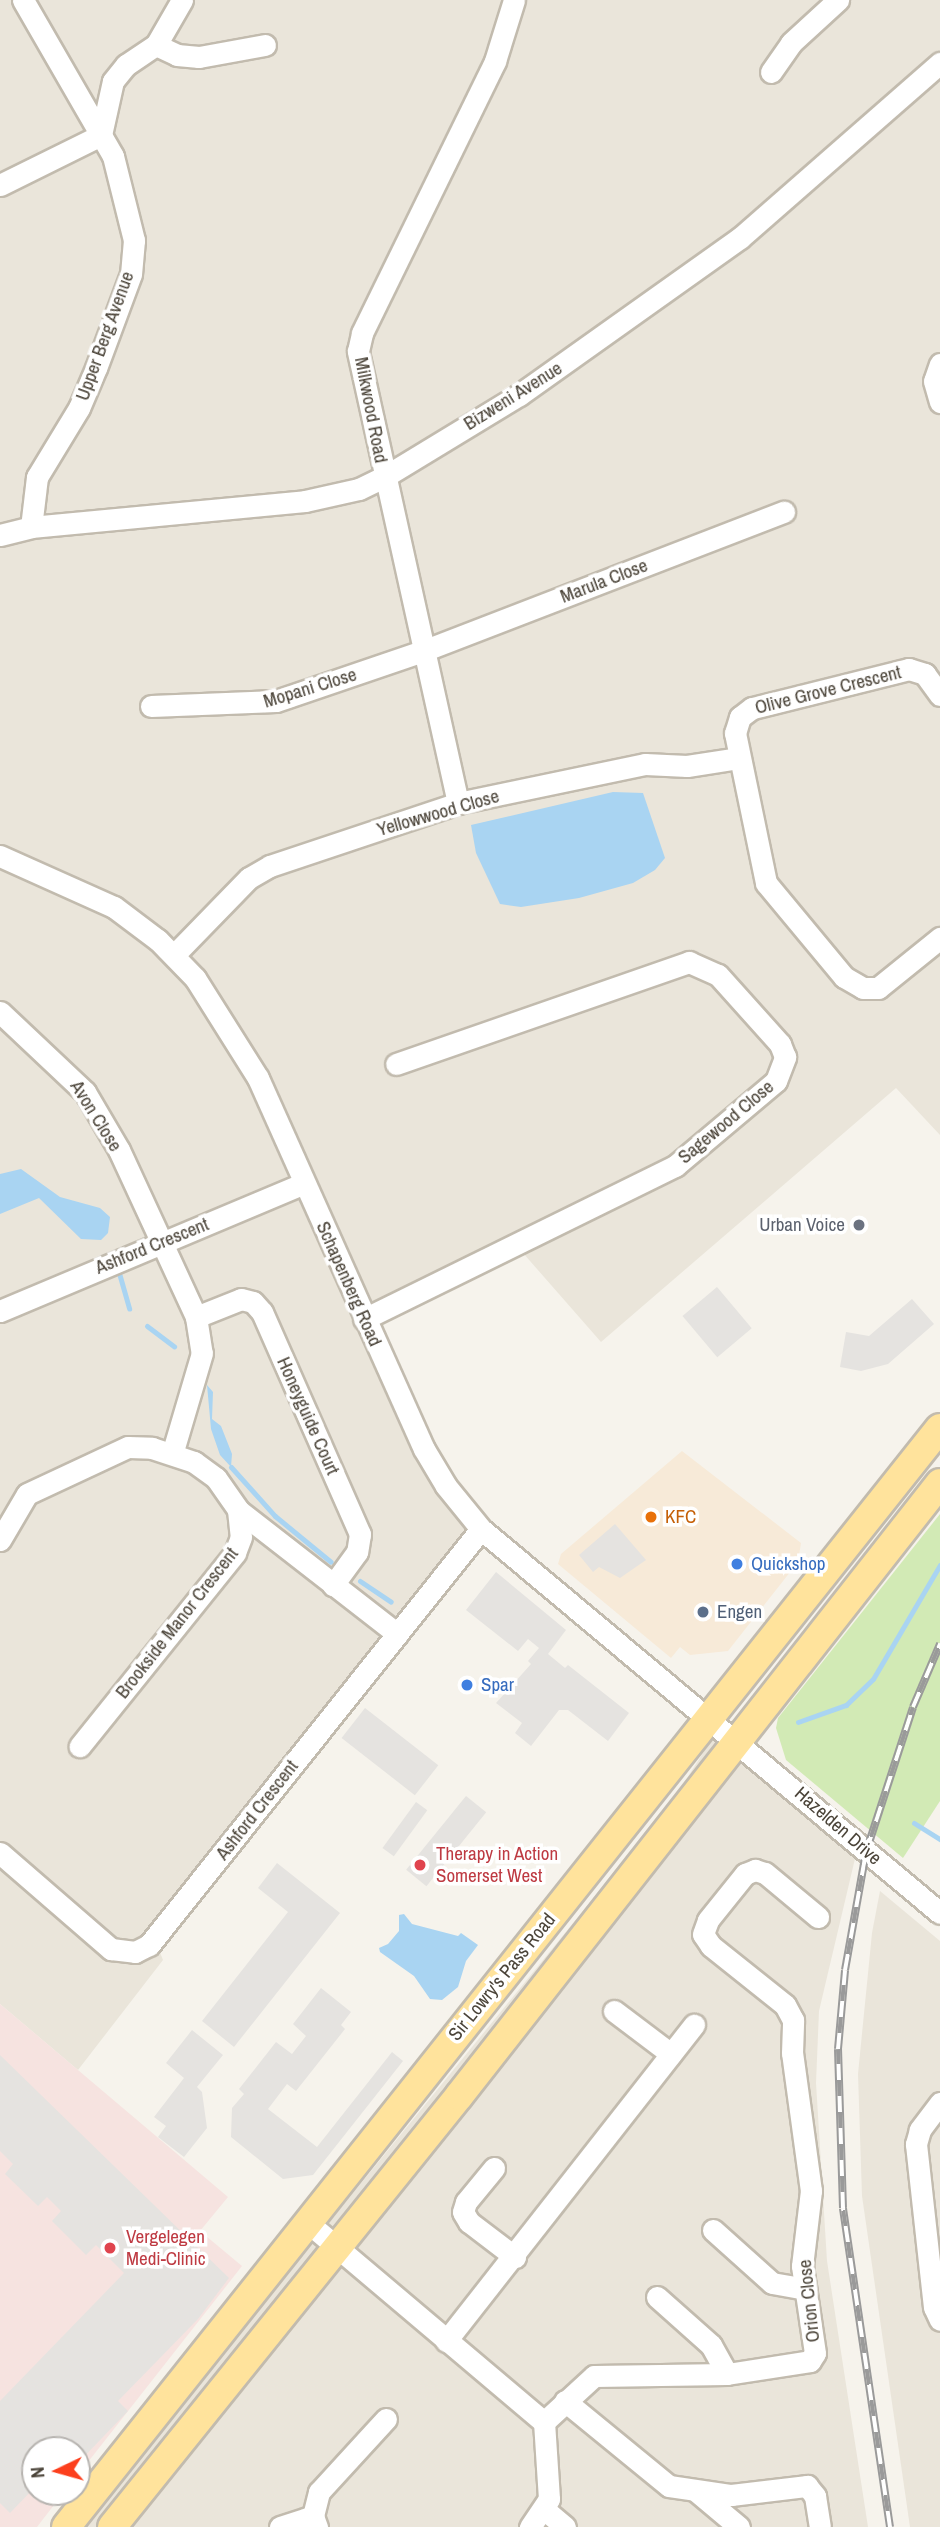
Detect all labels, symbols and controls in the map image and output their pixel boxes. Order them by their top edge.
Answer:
street label: Upper Berg Avenue [71,268,139,404]
street label: Milkwood Road [350,355,392,465]
street label: Bizweni Avenue [459,357,567,435]
street label: Marula Close [557,554,651,608]
street label: Olive Grove Crescent [753,661,903,719]
street label: Mopani Close [261,663,359,713]
street label: Yellowwood Close [374,785,502,841]
street label: Sagewood Close [674,1075,778,1169]
street label: Avon Close [65,1076,127,1156]
street label: Ashford Crescent [92,1213,212,1279]
place label: Urban Voice [759,1214,845,1236]
marker: Urban Voice [851,1217,867,1233]
street label: Schapenberg Road [311,1218,387,1350]
street label: Honeyguide Court [272,1354,344,1478]
place label: KFC [665,1506,696,1528]
marker: KFC [643,1509,659,1525]
street label: Brookside Manor Crescent [111,1543,243,1703]
place label: Quickshop [751,1553,825,1575]
marker: Quickshop [729,1556,745,1572]
place label: Engen [717,1601,762,1623]
marker: Engen [695,1604,711,1620]
place label: Spar [481,1674,514,1696]
marker: Spar [459,1677,475,1693]
street label: Ashford Crescent [211,1756,303,1864]
street label: Hazelden Drive [790,1782,886,1870]
place label: Therapy in Action Somerset West [436,1843,559,1887]
marker: Therapy in Action Somerset West [410,1855,430,1875]
street label: Sir Lowry's Pass Road [444,1909,560,2045]
place label: Vergelegen Medi-Clinic [126,2226,206,2270]
marker: Vergelegen Medi-Clinic [100,2238,120,2258]
street label: Orion Close [793,2258,825,2344]
north arrow [21,2436,91,2506]
text: N [24,2466,51,2479]

